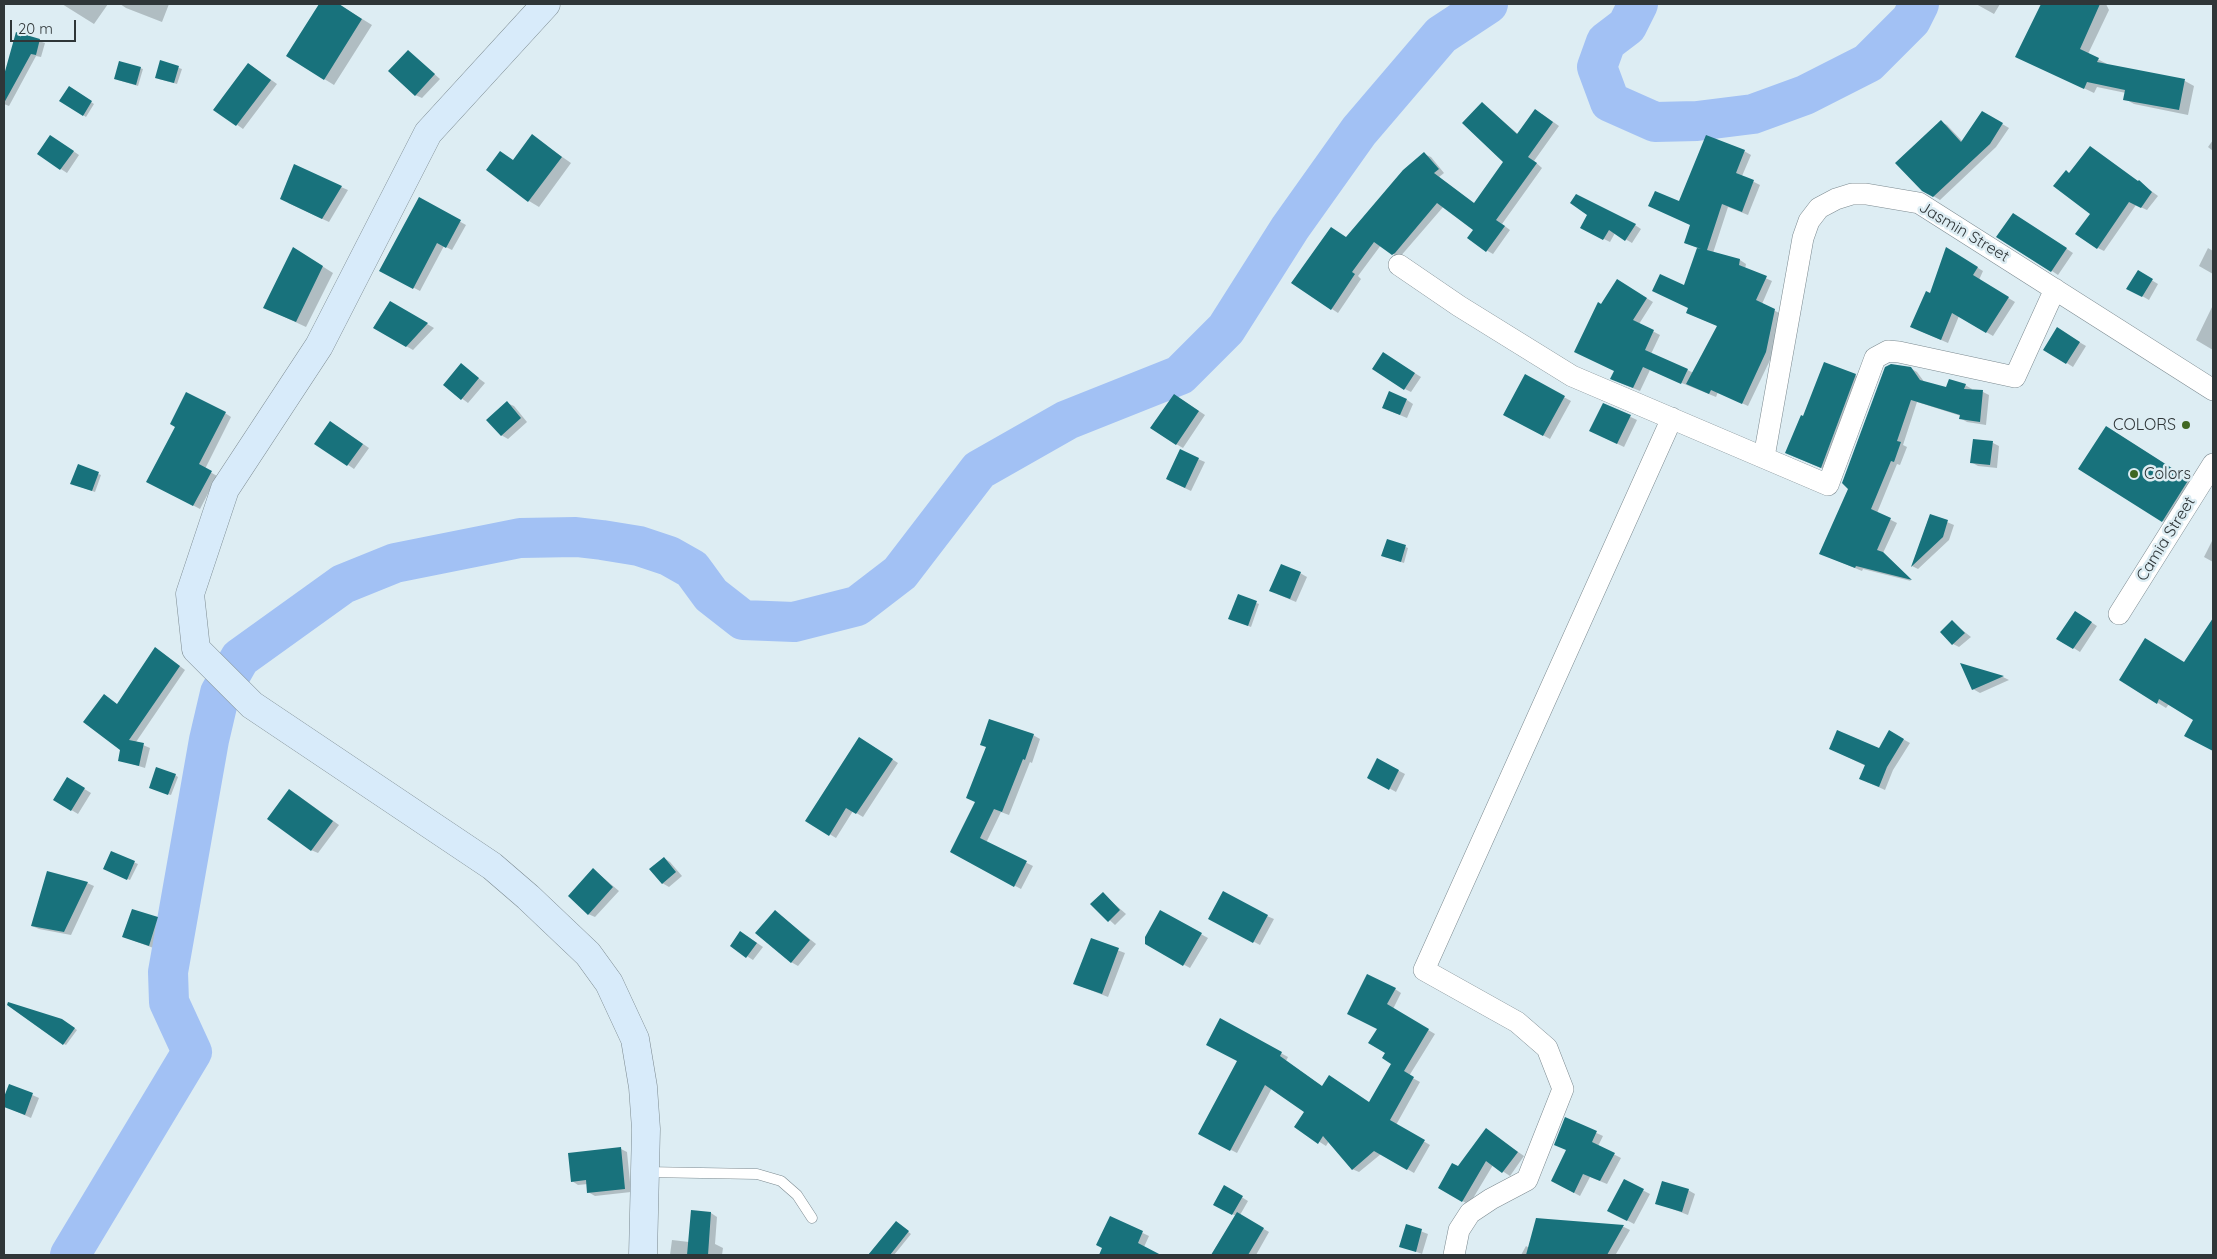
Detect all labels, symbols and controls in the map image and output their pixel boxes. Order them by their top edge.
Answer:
scale bar [12,10,79,42]
text: 20 m [18,19,53,38]
street label: Jasmin Street [1915,198,2013,266]
place label: COLORS [2113,415,2176,435]
marker: COLORS [2180,419,2192,431]
place label: Colors [2144,464,2191,484]
marker: Colors [2128,468,2140,480]
street label: Camia Street [2132,493,2200,585]

